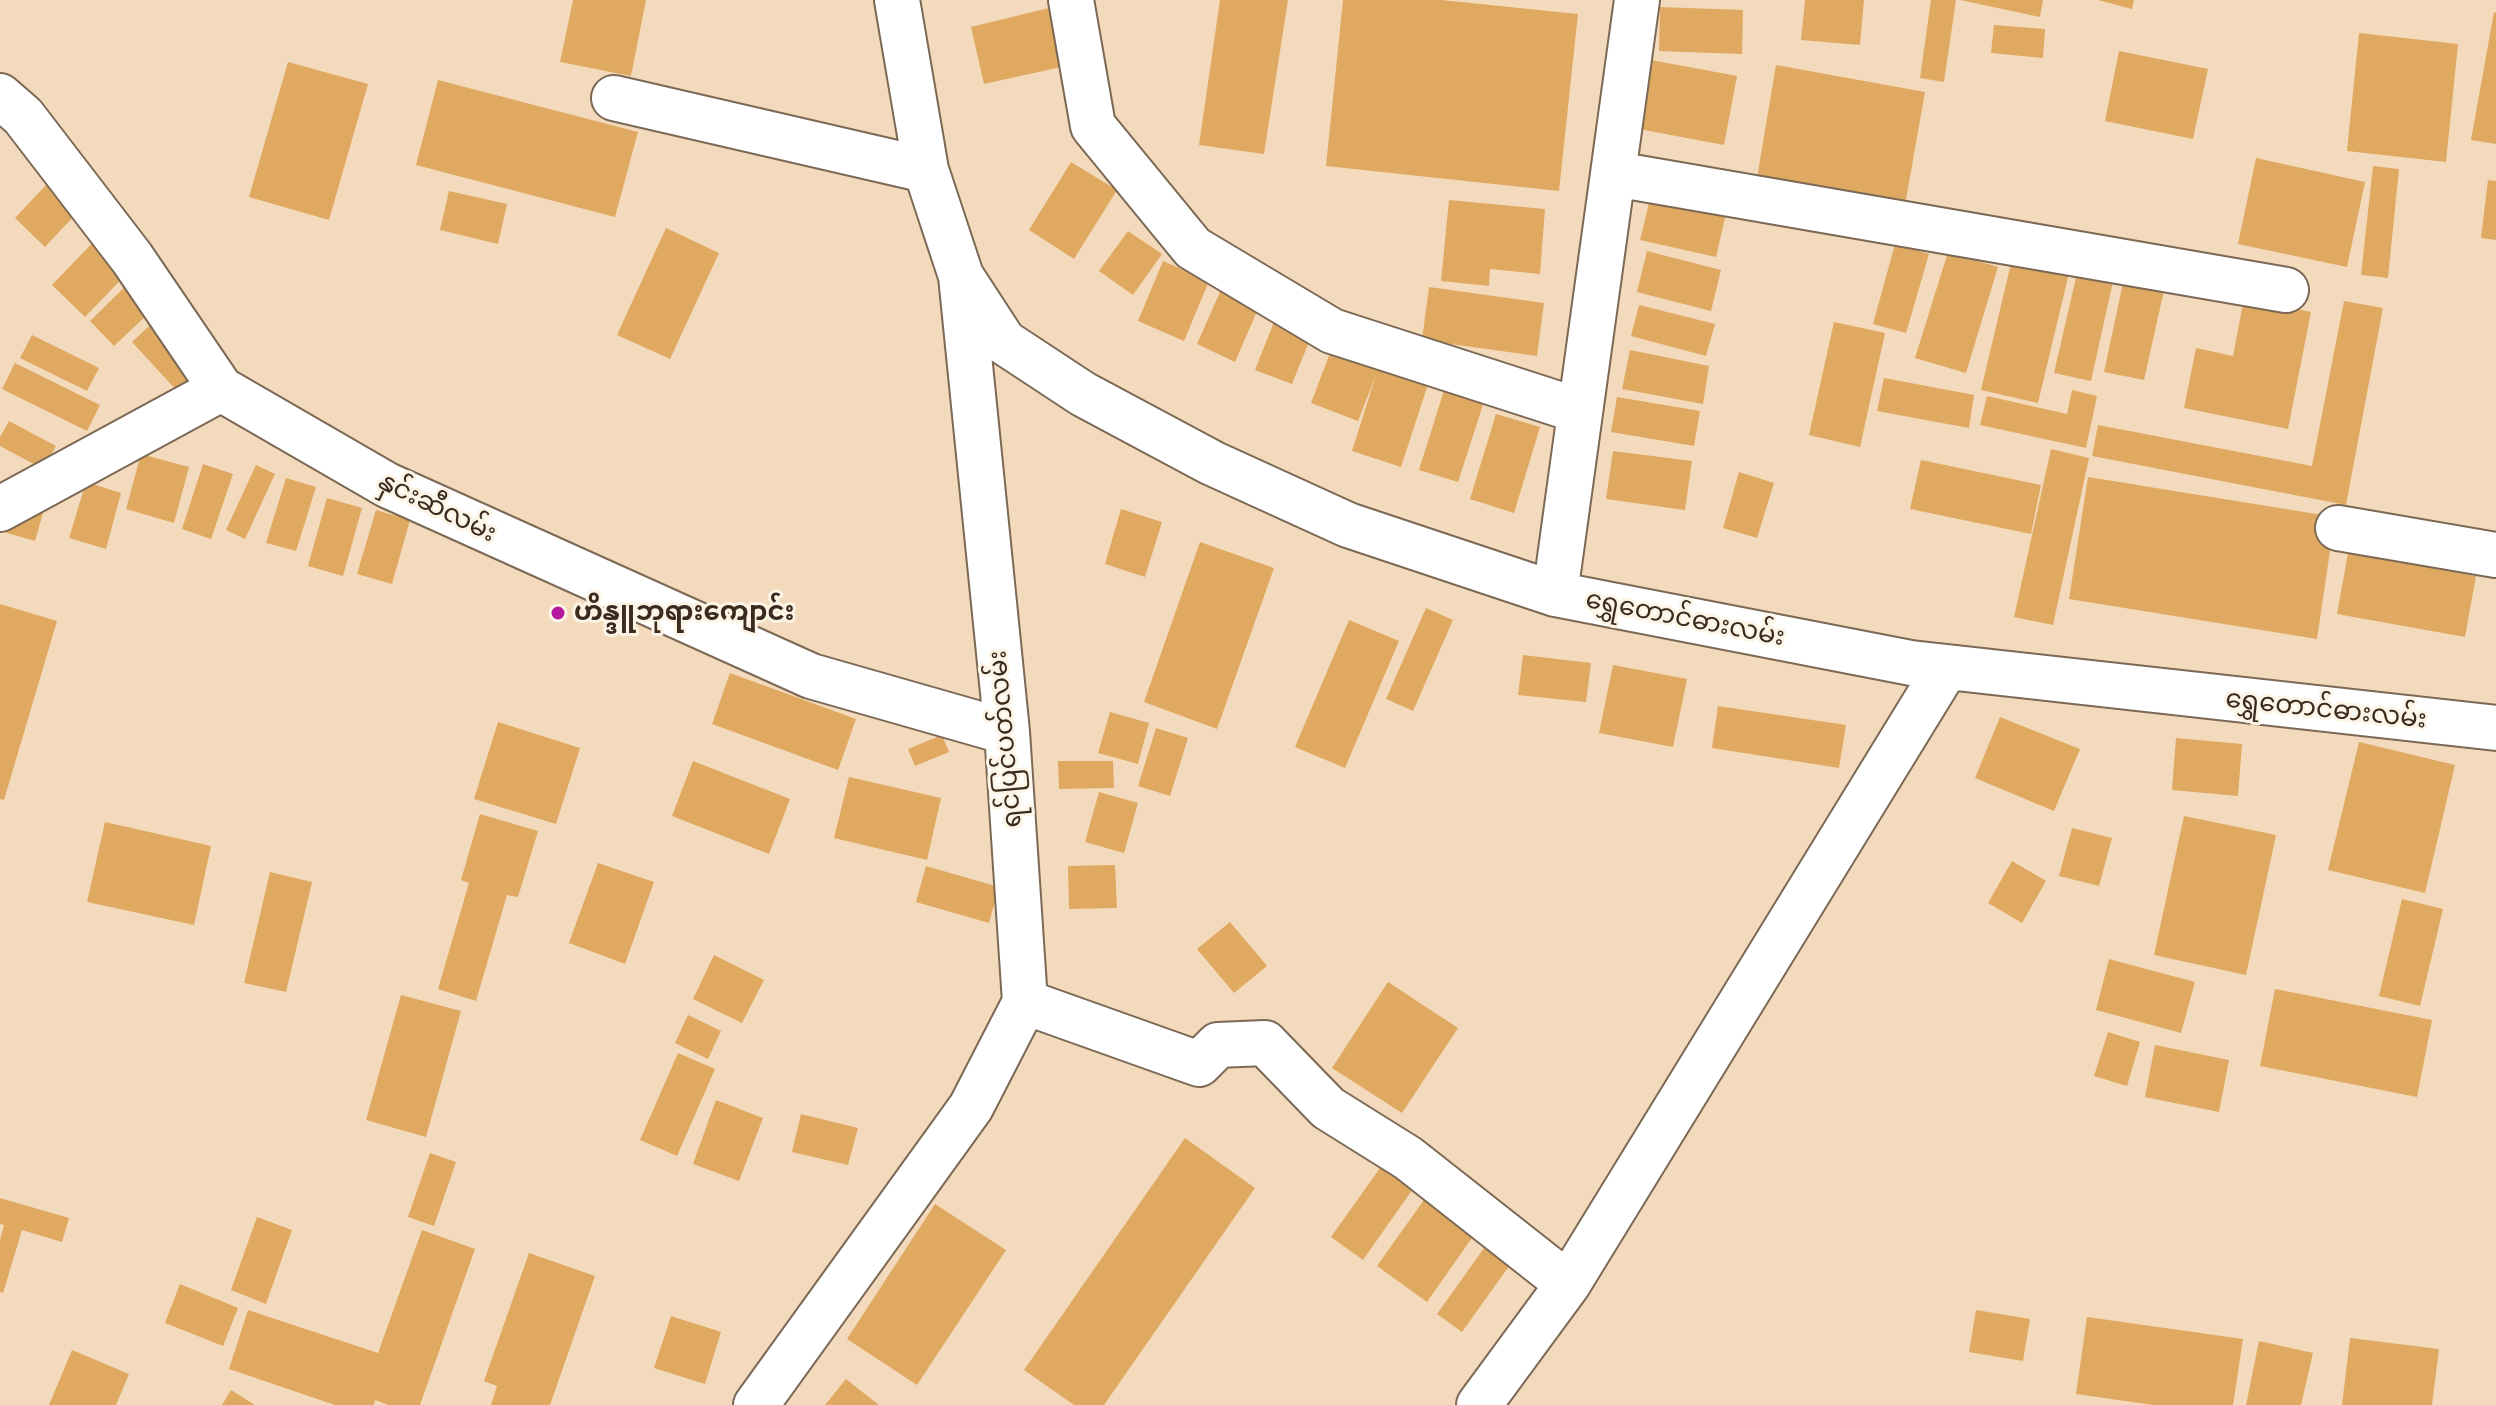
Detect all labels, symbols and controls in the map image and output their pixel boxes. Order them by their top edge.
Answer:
street label: နှင်းဆီလမ်း [373,466,501,550]
street label: ရွှေတောင်ဓားလမ်း [1583,584,1787,654]
place label: ဟိန္ဒူဘုရားကျောင်း [574,597,795,629]
marker: ဟိန္ဒူဘုရားကျောင်း [549,604,567,622]
street label: ရင်ပြင်ပတ်လမ်း [983,649,1029,829]
street label: ရွှေတောင်ဓားလမ်း [2224,684,2428,736]

